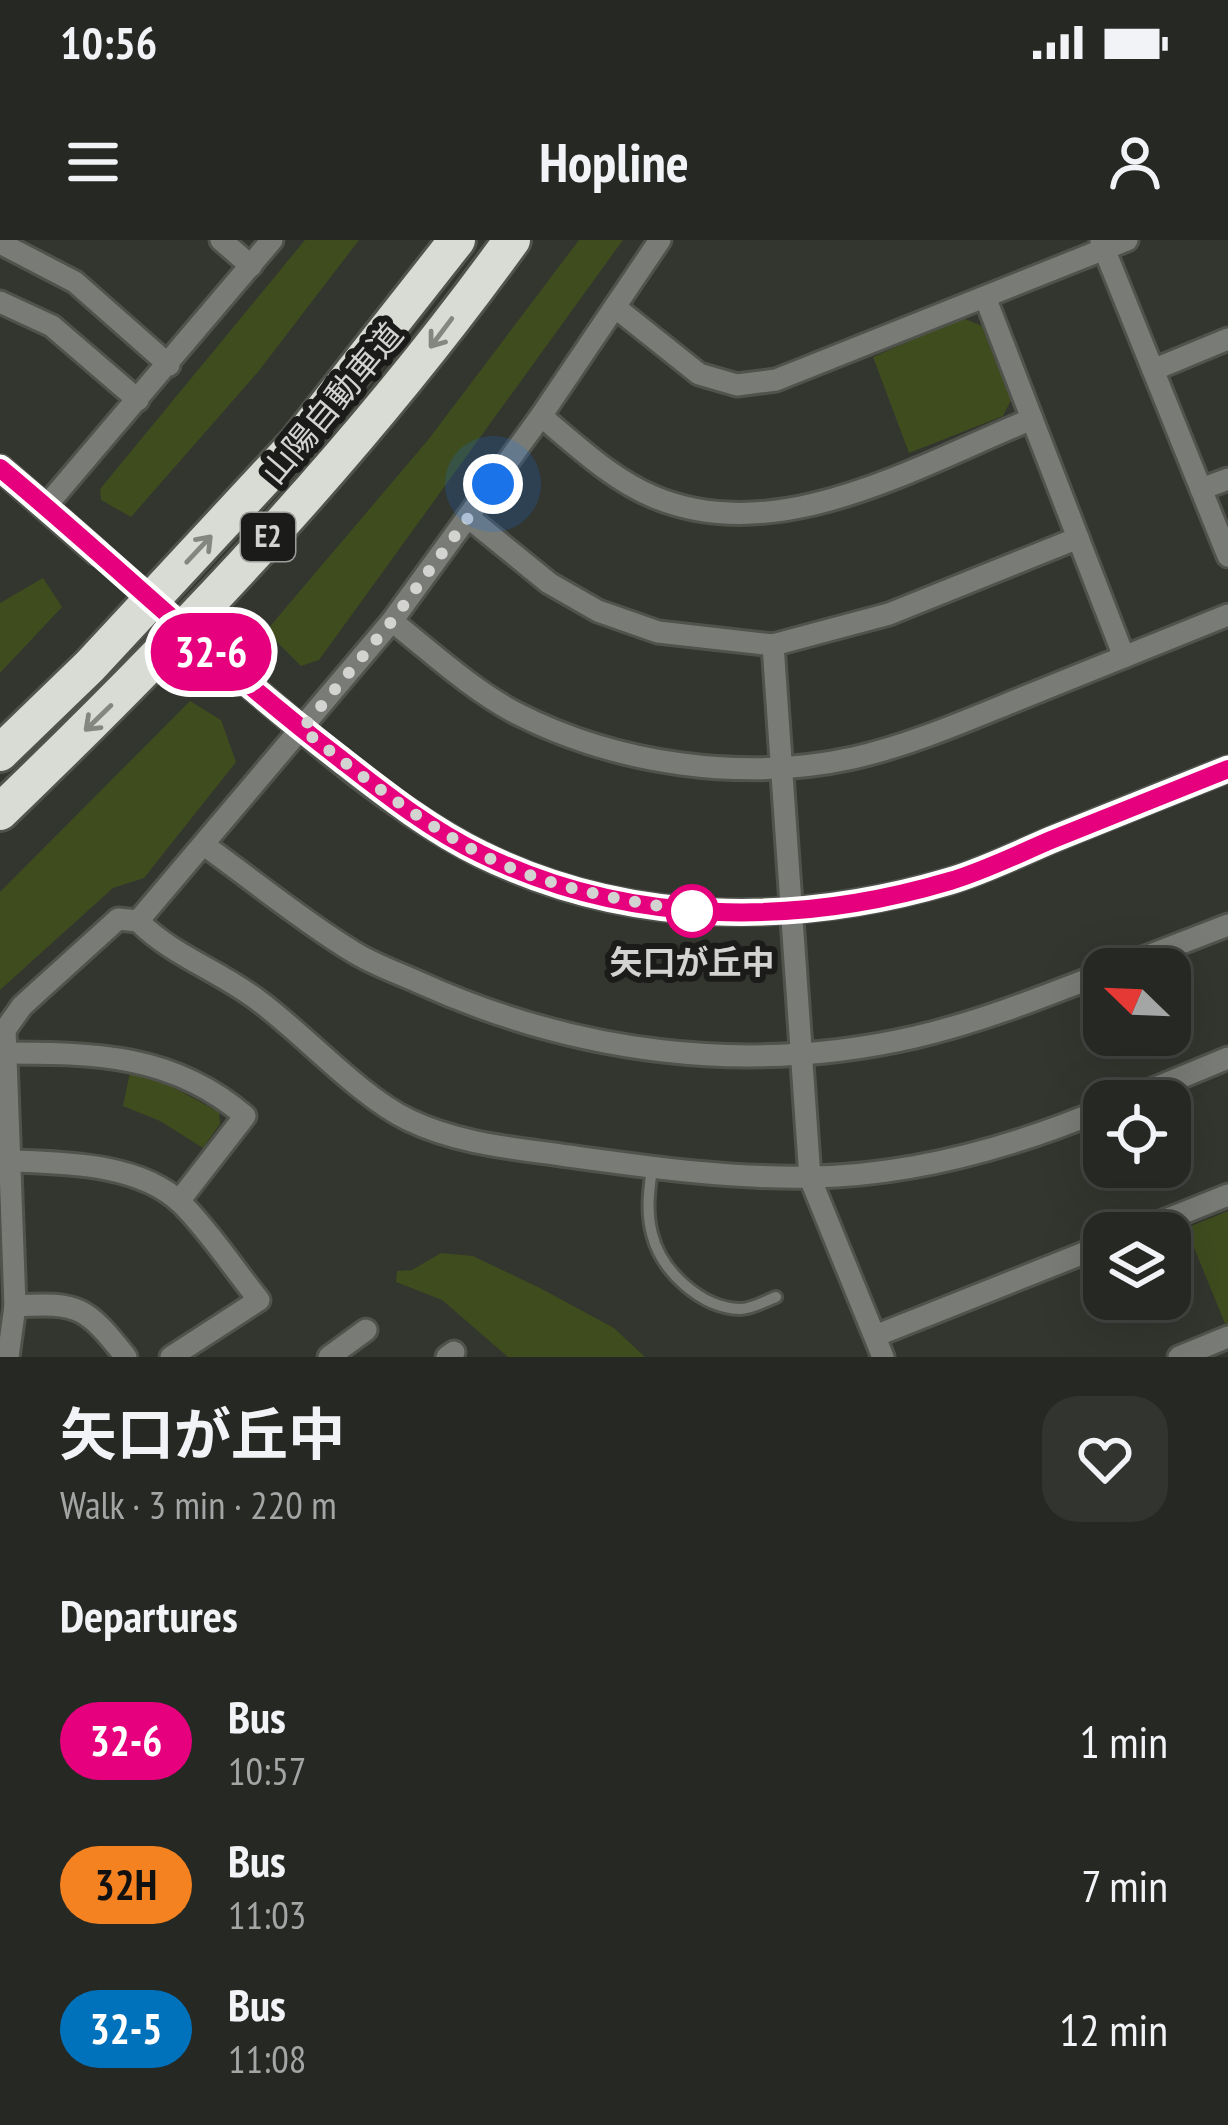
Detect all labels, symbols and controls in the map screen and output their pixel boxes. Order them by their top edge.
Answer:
text: 10:56 [60,13,157,71]
text: Hopline [539,127,689,197]
icon: menu [60,129,126,195]
icon: person [1102,129,1168,195]
street label: 山陽自動車道 [252,313,412,492]
one-way arrow [429,317,455,349]
your location [463,454,523,514]
road number: E2 [241,513,295,561]
one-way arrow [184,535,213,565]
line badge: 32-6 [127,613,295,691]
text: 32-6 [175,624,247,679]
one-way arrow [84,704,113,732]
marker: 矢口が丘中 [667,886,717,936]
place label: 矢口が丘中 [610,940,775,983]
north arrow [1083,948,1191,1056]
map controls [1083,948,1191,1320]
button: locate [1083,1080,1191,1188]
button: layers [1083,1212,1191,1320]
button: heart [1042,1396,1168,1522]
text: 矢口が丘中 [60,1397,345,1471]
text: Walk · 3 min · 220 m [60,1479,337,1530]
text: Departures [60,1586,238,1644]
text: Bus [228,1687,286,1745]
text: 1 min [1079,1712,1168,1770]
text: 32-6 [90,1713,162,1768]
text: 10:57 [228,1745,306,1796]
text: Bus [228,1831,286,1889]
text: 7 min [1081,1856,1168,1914]
text: 32H [95,1857,157,1912]
text: 11:03 [228,1889,306,1940]
text: Bus [228,1975,286,2033]
text: 12 min [1059,2000,1168,2058]
text: 32-5 [90,2001,162,2056]
text: 11:08 [228,2033,306,2084]

